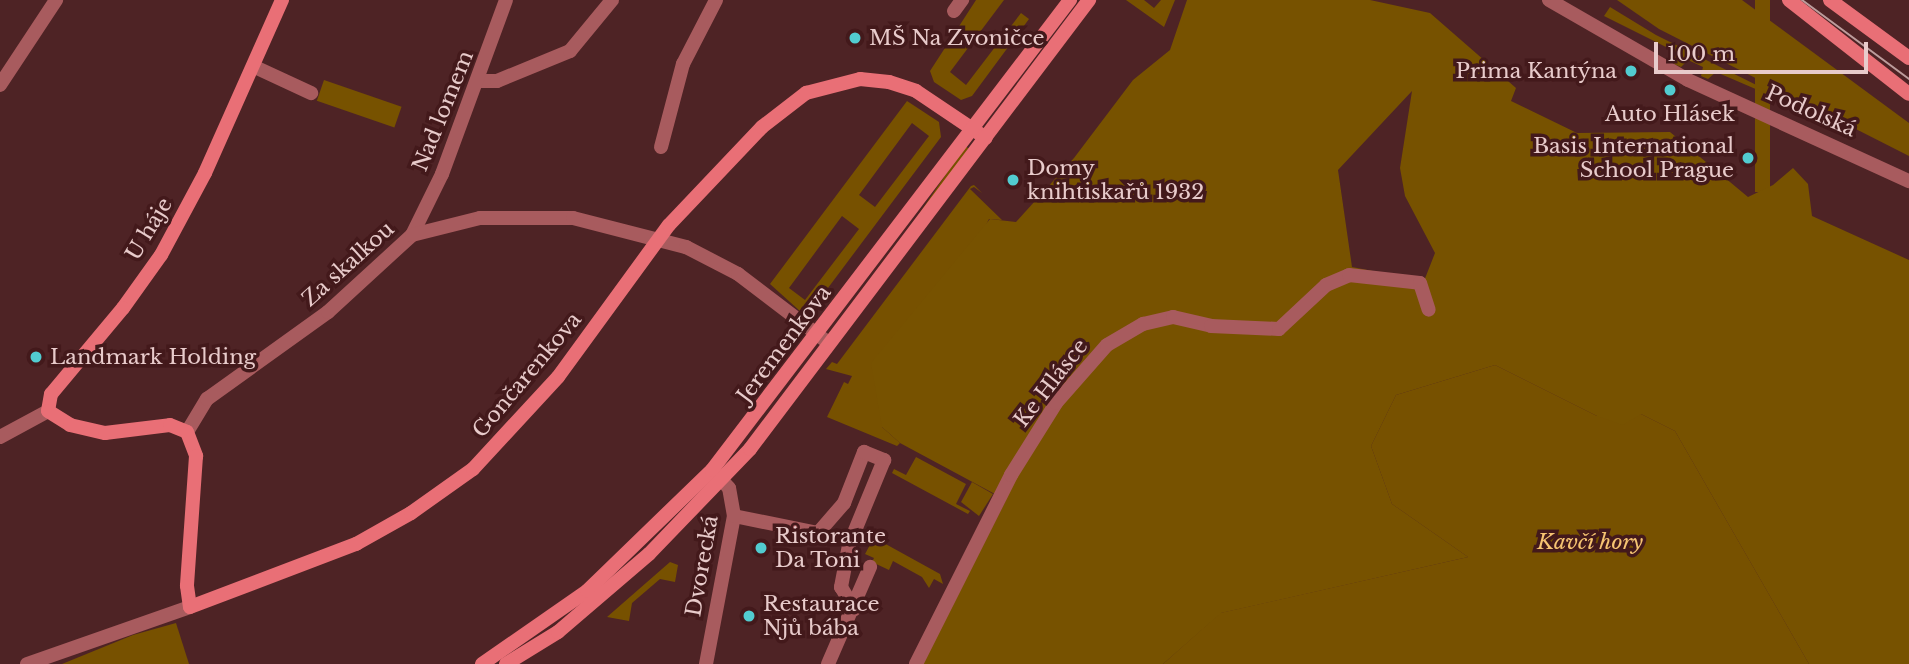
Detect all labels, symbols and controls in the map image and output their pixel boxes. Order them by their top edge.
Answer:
place label: MŠ Na Zvoničce [869,25,1045,51]
scale bar [1657,28,1870,72]
marker: MŠ Na Zvoničce [847,30,863,46]
text: 100 m [1667,41,1735,67]
street label: Nad lomem [407,47,479,175]
place label: Prima Kantýna [1455,58,1617,84]
marker: Prima Kantýna [1623,63,1639,79]
street label: Podolská [1762,80,1860,142]
marker: Auto Hlásek [1662,82,1678,98]
place label: Auto Hlásek [1605,101,1735,127]
place label: Basis International School Prague [1533,133,1734,183]
marker: Basis International School Prague [1740,150,1756,166]
place label: Domy knihtiskařů 1932 [1027,155,1204,205]
marker: Domy knihtiskařů 1932 [1005,172,1021,188]
street label: U háje [121,193,177,265]
street label: Za skalkou [297,216,399,312]
street label: Jeremenkova [732,280,836,408]
street label: Gončarenkova [467,307,587,443]
street label: Ke Hlásce [1009,334,1093,432]
place label: Landmark Holding [50,344,256,370]
marker: Landmark Holding [28,349,44,365]
street label: Dvorecká [681,513,723,619]
place label: Ristorante Da Toni [775,523,886,573]
park label: Kavčí hory [1537,529,1643,555]
marker: Ristorante Da Toni [753,540,769,556]
place label: Restaurace Njů bába [763,591,880,641]
marker: Restaurace Njů bába [741,608,757,624]

